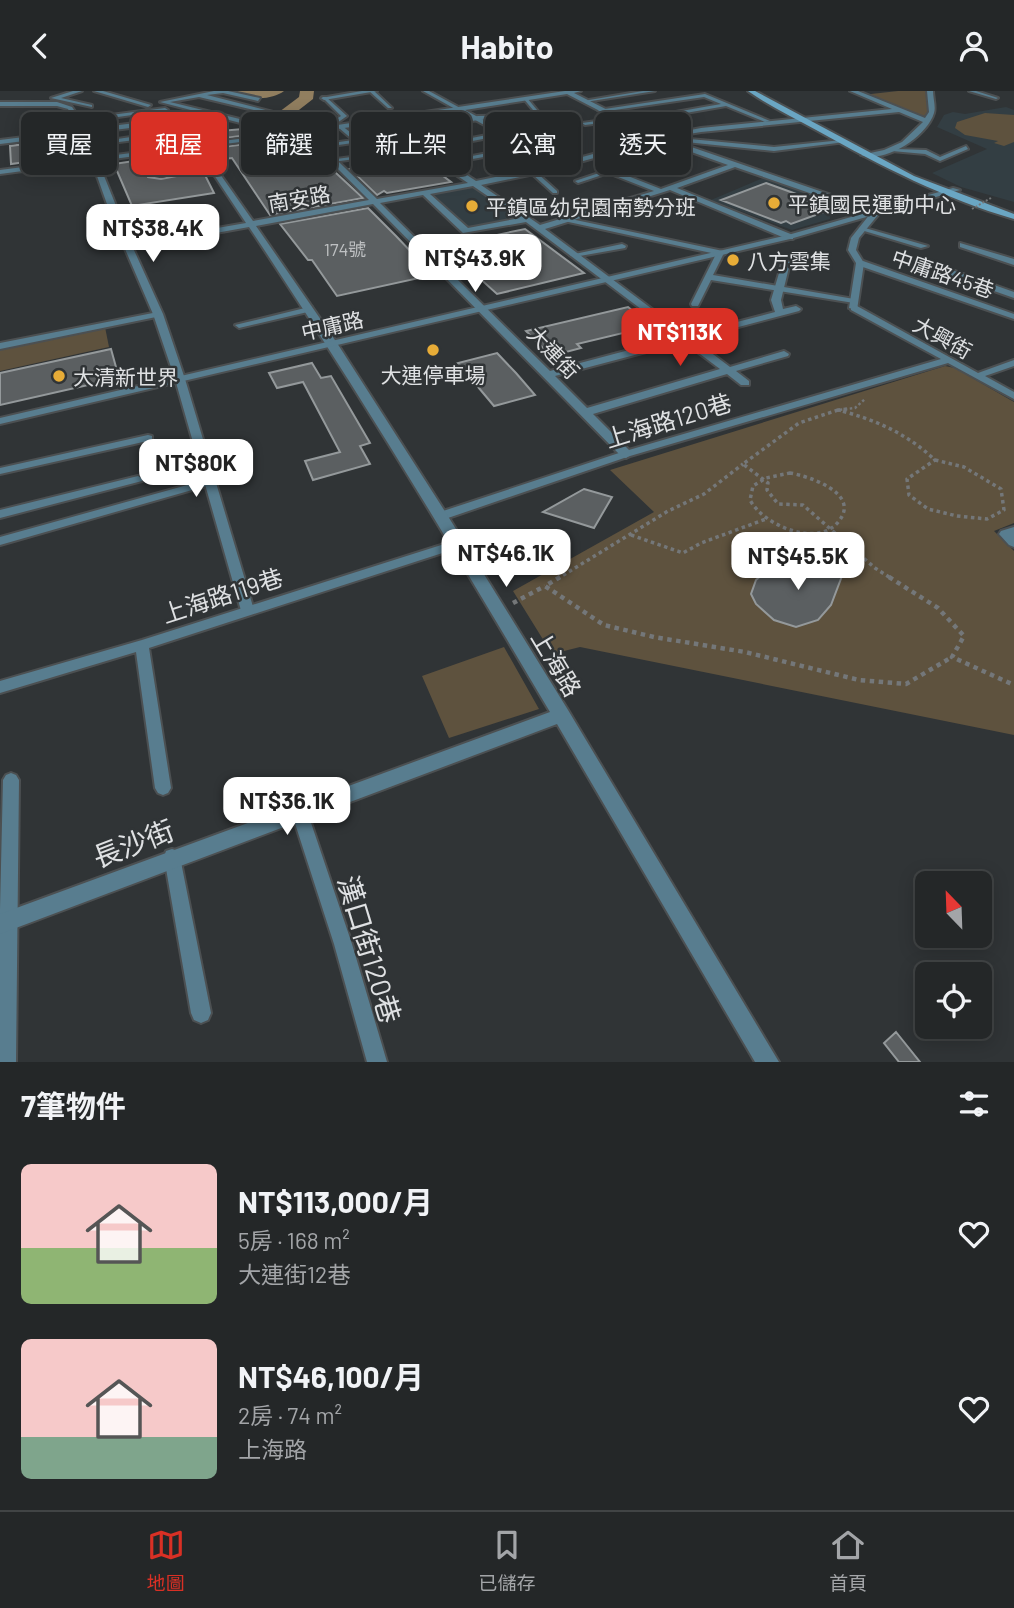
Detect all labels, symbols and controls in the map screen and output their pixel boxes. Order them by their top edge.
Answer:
icon: back [21,27,59,65]
text: Habito [460,27,554,65]
icon: person [955,27,993,65]
chip: 買屋 [21,112,117,175]
chip: 租屋 [131,112,227,175]
chip: 篩選 [241,112,337,175]
chip: 新上架 [351,112,471,175]
chip: 公寓 [485,112,581,175]
chip: 透天 [595,112,691,175]
street label: 南安路 [266,180,332,216]
place label: 平鎮國民運動中心 [788,191,956,216]
place label: 平鎮區幼兒園南勢分班 [486,194,696,219]
marker: 平鎮國民運動中心 [766,195,782,211]
marker: 平鎮區幼兒園南勢分班 [464,198,480,214]
pin: NT$38.4K [81,205,225,264]
text: NT$38.4K [102,213,204,241]
pin: NT$43.9K [403,235,547,294]
house number: 174號 [324,238,366,260]
text: NT$43.9K [424,243,526,271]
street label: 中庸路45巷 [889,244,997,302]
place label: 八方雲集 [747,248,831,273]
marker: 八方雲集 [725,252,741,268]
street label: 中庸路 [298,306,366,344]
pin: NT$113K [615,309,745,368]
street label: 大興街 [909,311,977,363]
text: NT$113K [637,317,723,345]
street label: 大連街 [523,321,585,383]
marker: 大連停車場 [425,342,441,358]
place label: 大連停車場 [381,362,486,387]
place label: 大清新世界 [73,364,178,389]
marker: 大清新世界 [51,368,67,384]
street label: 上海路120巷 [601,387,735,453]
pin: NT$80K [139,439,253,499]
text: NT$80K [155,448,237,476]
pin: NT$46.1K [434,529,578,589]
pin: NT$45.5K [726,533,870,592]
text: NT$46.1K [458,538,554,566]
text: NT$45.5K [747,541,849,569]
street label: 上海路119巷 [158,562,286,628]
street label: 上海路 [526,625,588,701]
pin: NT$36.1K [215,777,359,837]
text: NT$36.1K [239,786,335,814]
street label: 長沙街 [88,812,178,874]
street label: 漢口街120巷 [331,871,409,1027]
north arrow [915,871,992,949]
map controls [915,871,992,1039]
button: locate [915,962,992,1039]
icon: filters [955,1085,993,1123]
text: 7筆物件 [21,1087,126,1123]
text: NT$113,000/月 [238,1183,433,1219]
icon: home [77,1192,161,1276]
icon: heart [955,1215,993,1253]
text: 5房 · 168 m² [238,1226,350,1254]
text: 大連街12巷 [238,1260,350,1288]
text: NT$46,100/月 [238,1358,424,1394]
icon: home [77,1367,161,1451]
icon: heart [955,1390,993,1428]
text: 2房 · 74 m² [238,1401,342,1429]
text: 上海路 [238,1435,307,1463]
tab: 地圖 [147,1526,185,1595]
tab: 已儲存 [478,1526,535,1595]
tab: 首頁 [829,1526,867,1595]

